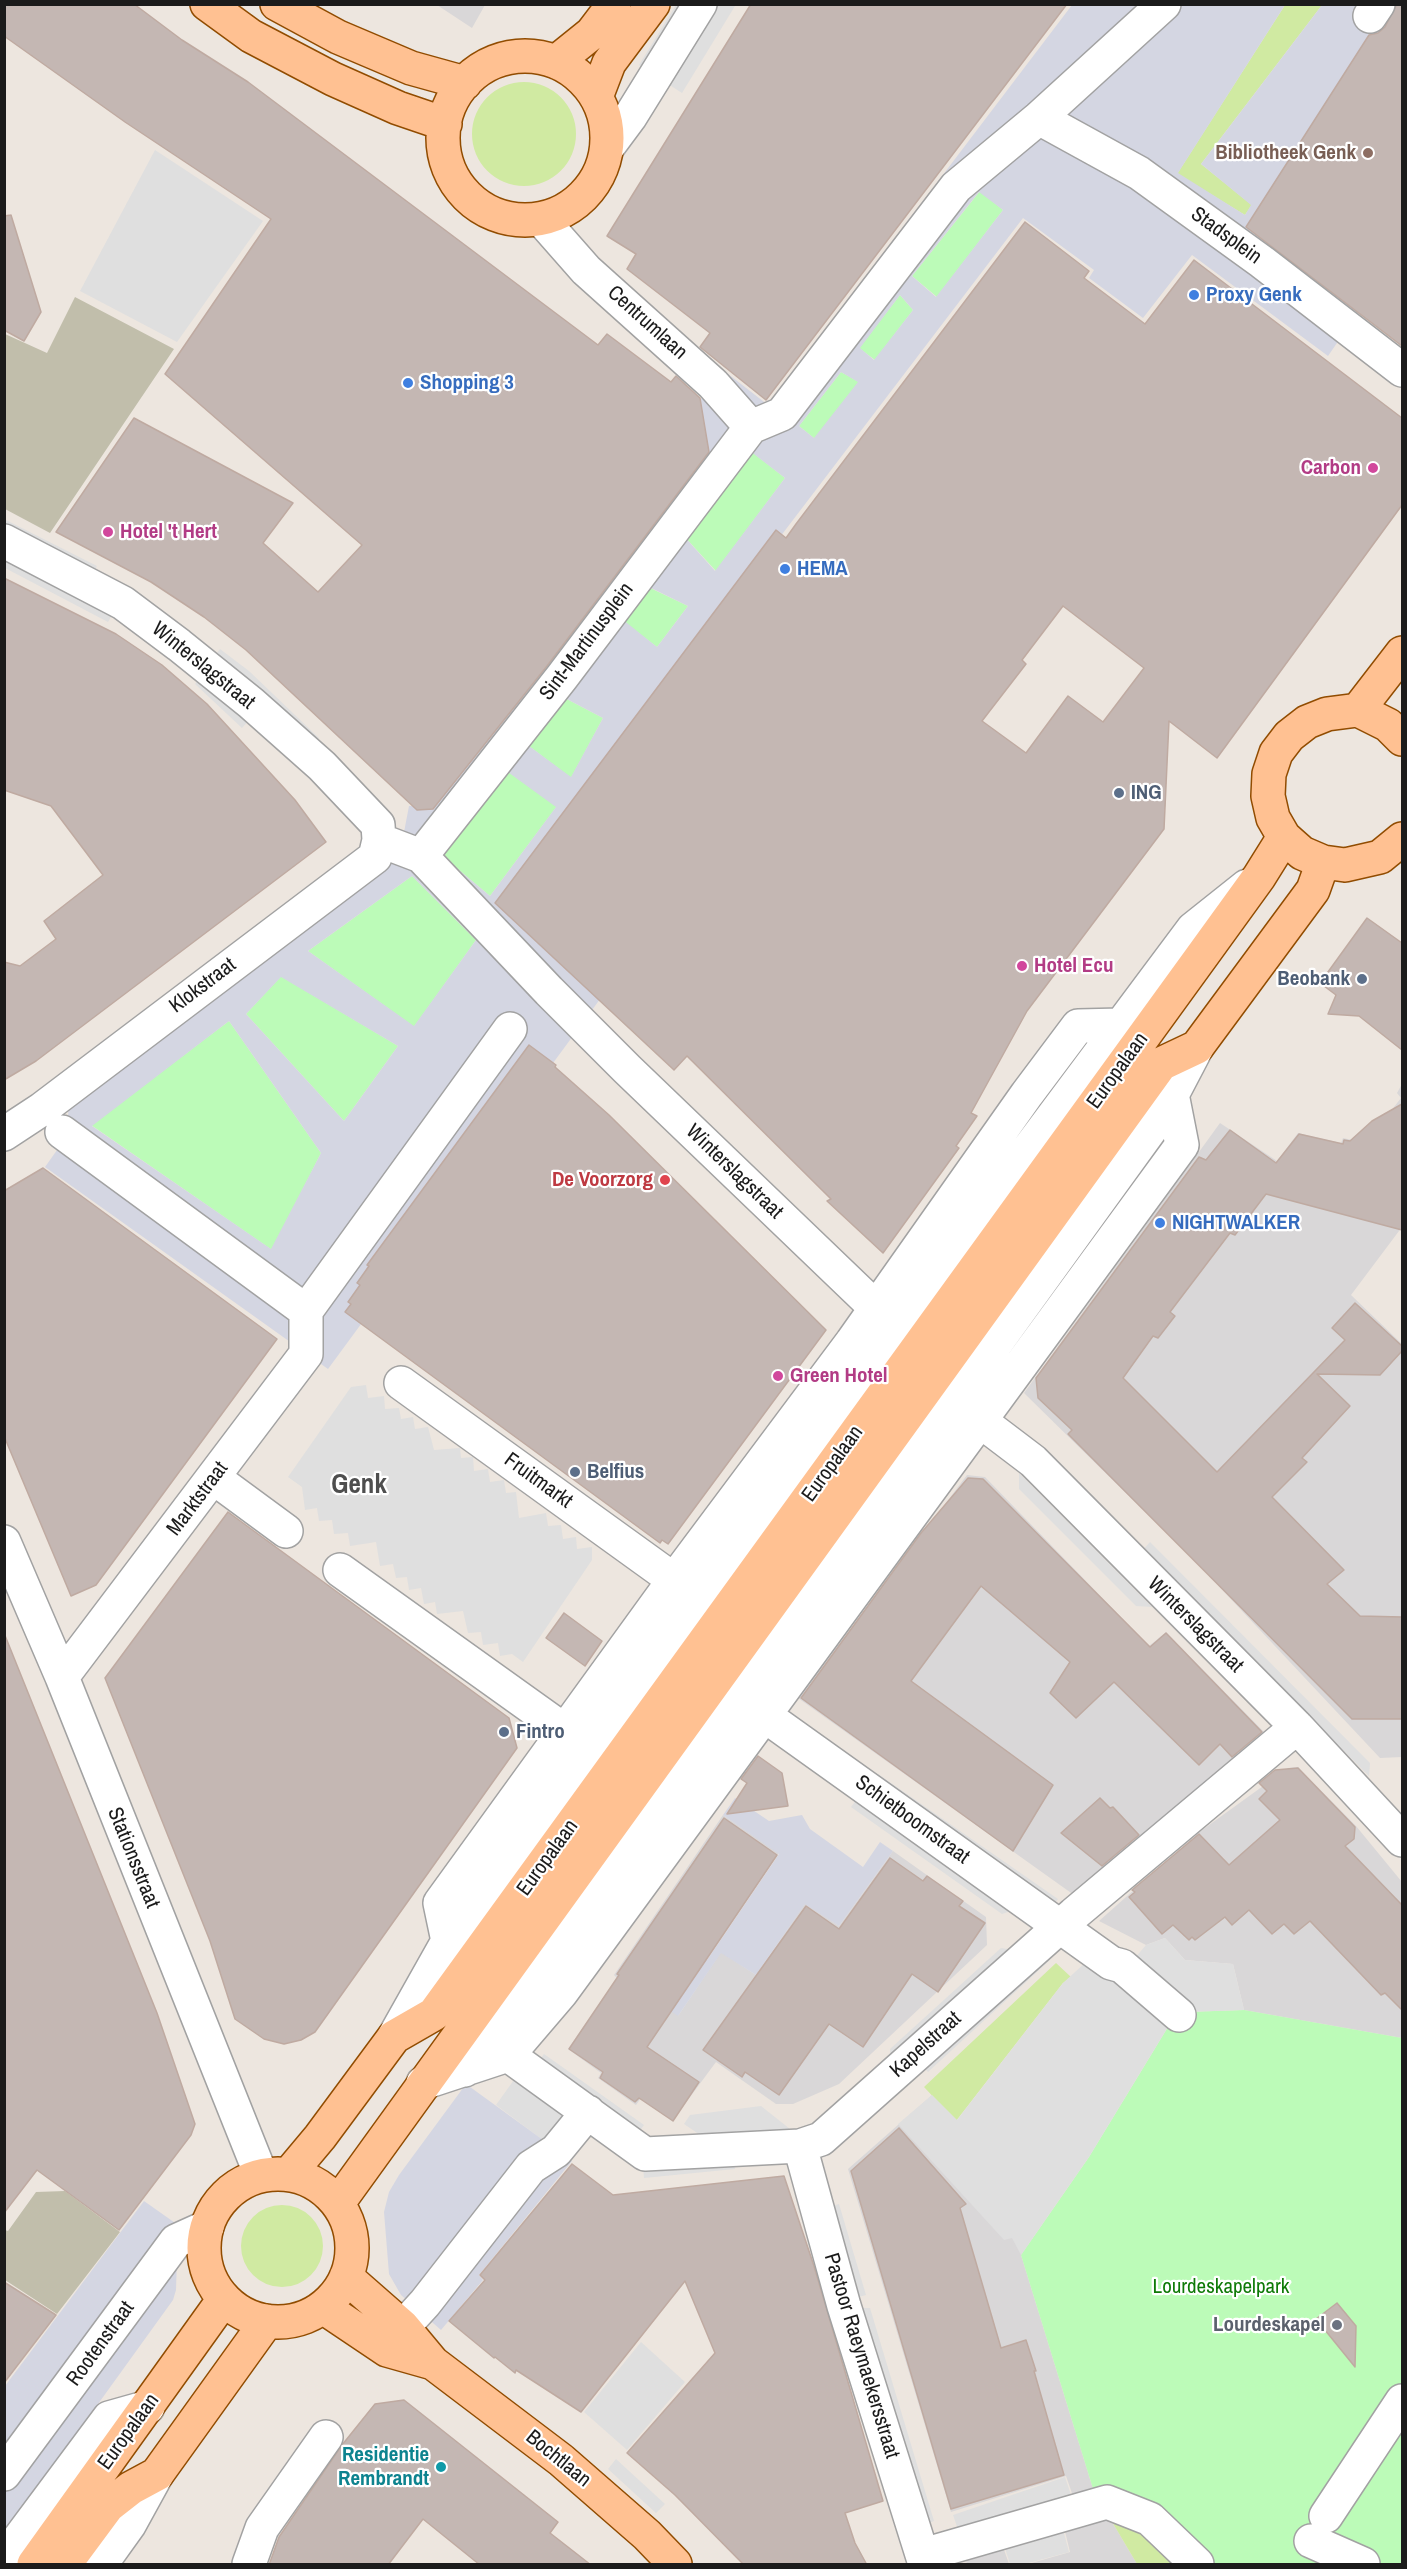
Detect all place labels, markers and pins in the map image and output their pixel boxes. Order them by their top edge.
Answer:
place label: Bibliotheek Genk [1215,140,1356,166]
marker: Bibliotheek Genk [1361,146,1375,160]
place label: Proxy Genk [1206,282,1302,308]
marker: Proxy Genk [1187,288,1201,302]
place label: Shopping 3 [420,370,514,396]
marker: Shopping 3 [401,376,415,390]
place label: Carbon [1301,455,1361,481]
marker: Carbon [1366,461,1380,475]
place label: Hotel 't Hert [120,519,217,545]
marker: Hotel 't Hert [101,525,115,539]
place label: HEMA [797,556,848,582]
marker: HEMA [778,562,792,576]
place label: ING [1131,780,1162,806]
marker: ING [1112,786,1126,800]
place label: Hotel Ecu [1034,953,1113,979]
marker: Hotel Ecu [1015,959,1029,973]
place label: Beobank [1277,966,1350,992]
marker: Beobank [1355,972,1369,986]
place label: De Voorzorg [552,1167,653,1193]
marker: De Voorzorg [658,1173,672,1187]
place label: NIGHTWALKER [1172,1210,1300,1236]
marker: NIGHTWALKER [1153,1216,1167,1230]
place label: Green Hotel [790,1363,888,1389]
marker: Green Hotel [771,1369,785,1383]
place label: Belfius [587,1459,644,1485]
marker: Belfius [568,1465,582,1479]
place label: Fintro [516,1719,565,1745]
marker: Fintro [497,1725,511,1739]
place label: Lourdeskapel [1213,2312,1325,2338]
marker: Lourdeskapel [1330,2318,1344,2332]
place label: Residentie Rembrandt [338,2442,429,2492]
marker: Residentie Rembrandt [434,2460,448,2474]

